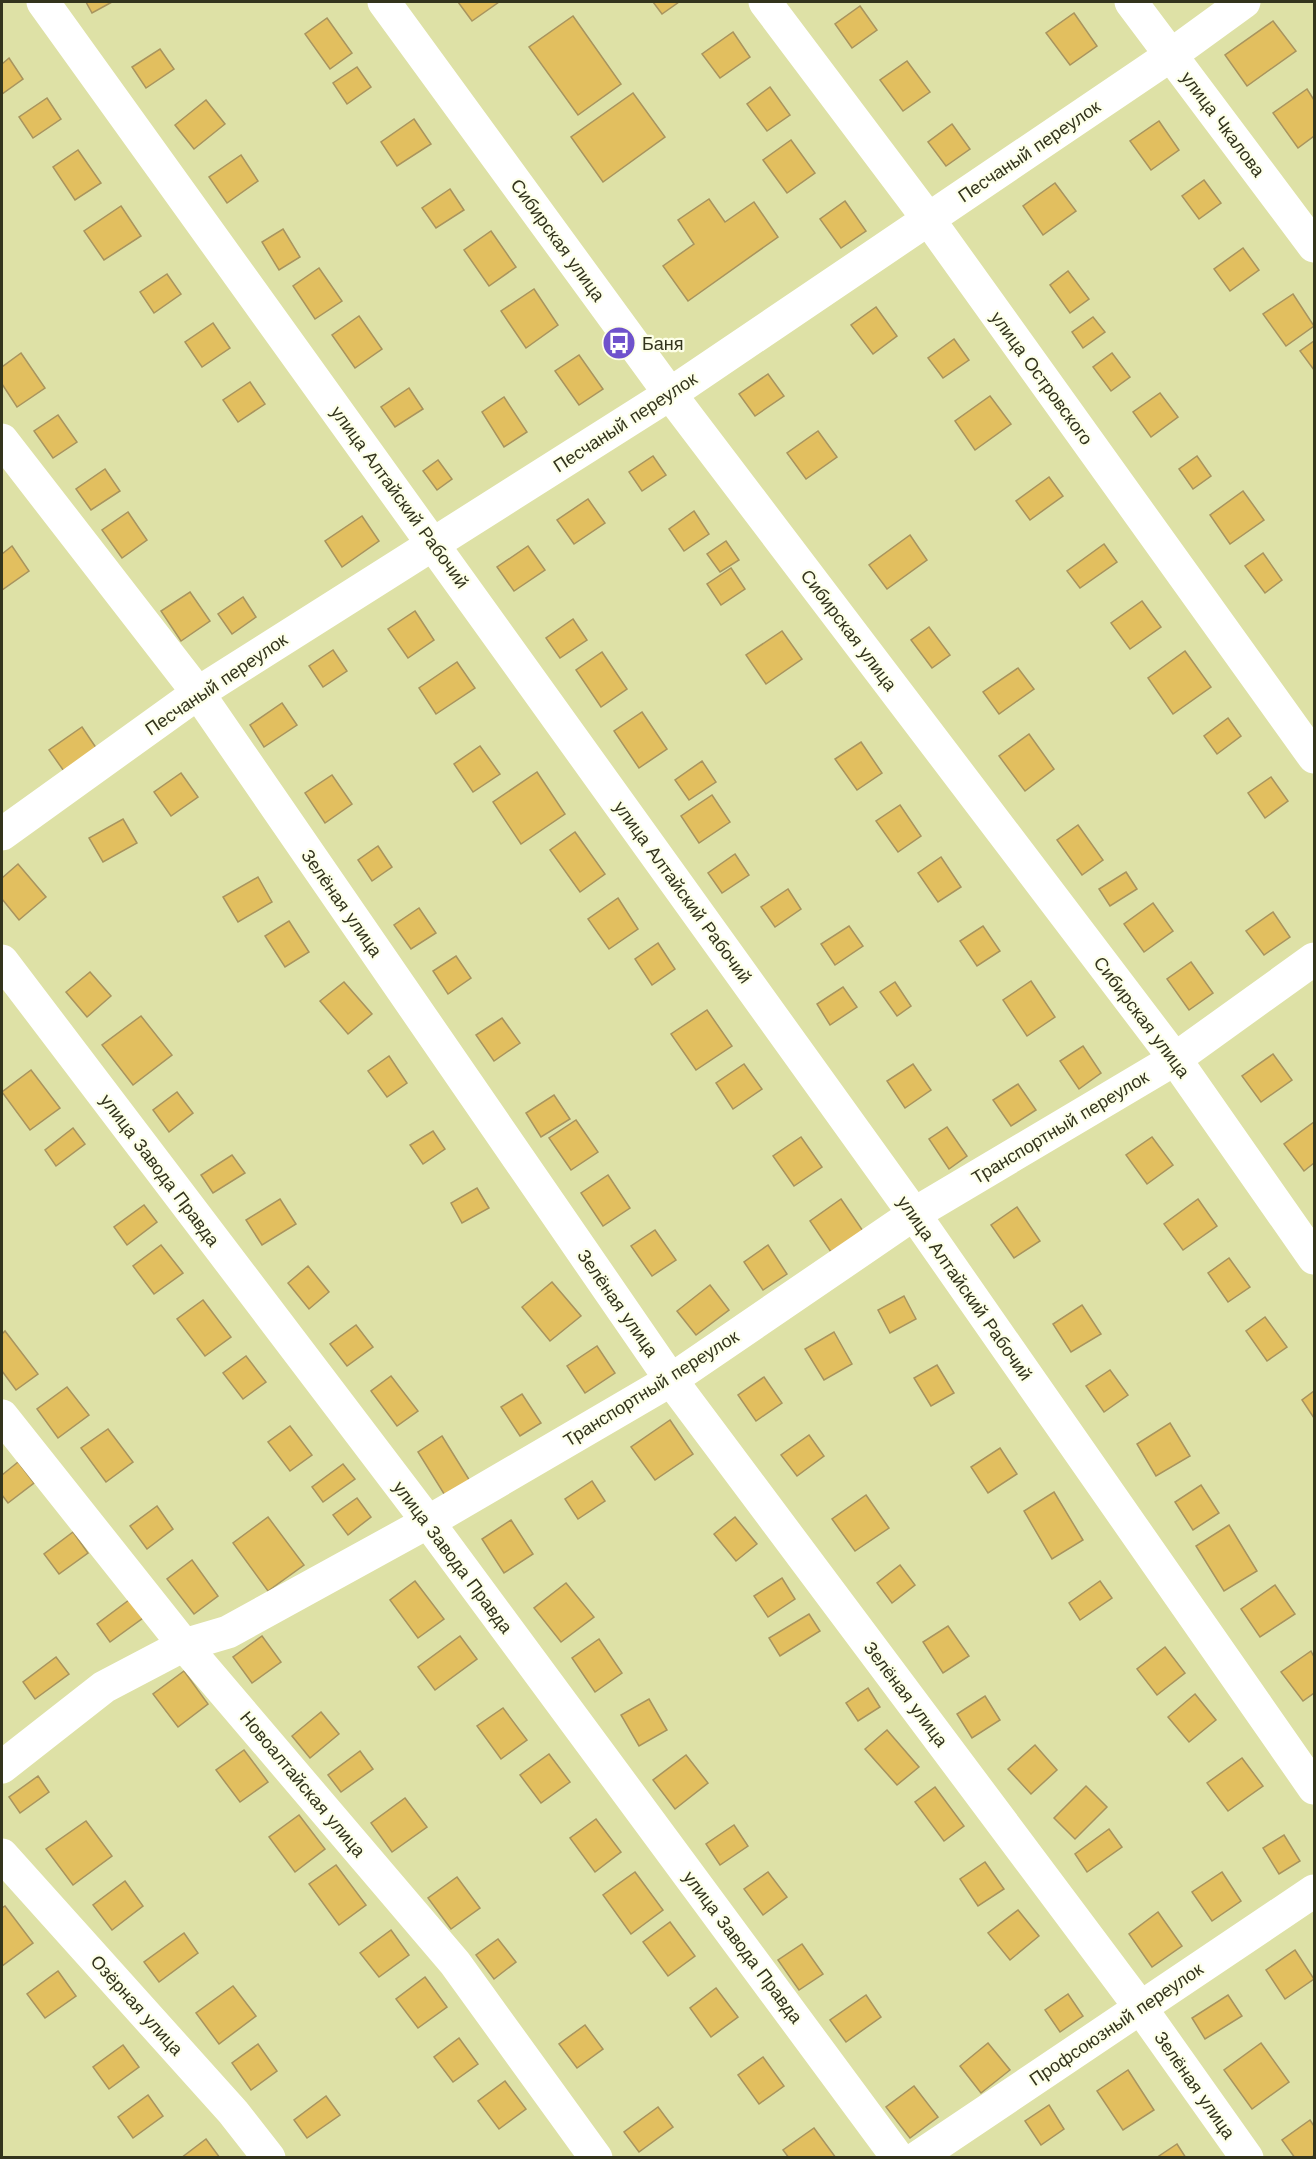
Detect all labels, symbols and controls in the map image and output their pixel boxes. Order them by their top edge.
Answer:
street label: улица Чкалова [1177,67,1270,181]
street label: Песчаный переулок [954,96,1104,206]
street label: Сибирская улица [507,175,610,306]
street label: улица Островского [987,307,1097,449]
bus stop icon: Баня [601,325,637,361]
place label: Баня [642,333,684,354]
street label: Песчаный переулок [549,368,701,476]
street label: улица Алтайский Рабочий [327,402,473,592]
street label: Сибирская улица [797,565,902,695]
street label: Песчаный переулок [141,629,291,739]
street label: улица Алтайский Рабочий [610,797,756,987]
street label: Зелёная улица [297,845,387,961]
street label: Сибирская улица [1090,952,1195,1082]
street label: Транспортный переулок [968,1066,1152,1188]
street label: улица Завода Правда [96,1090,225,1251]
street label: улица Алтайский Рабочий [893,1192,1037,1384]
street label: Зелёная улица [573,1245,663,1361]
street label: Транспортный переулок [560,1325,742,1451]
street label: улица Завода Правда [389,1477,518,1638]
street label: Зелёная улица [860,1637,953,1751]
street label: Новоалтайская улица [236,1707,371,1862]
street label: улица Завода Правда [679,1867,808,2028]
street label: Озёрная улица [87,1951,188,2060]
street label: Профсоюзный переулок [1025,1958,1207,2090]
street label: Зелёная улица [1150,2027,1240,2143]

